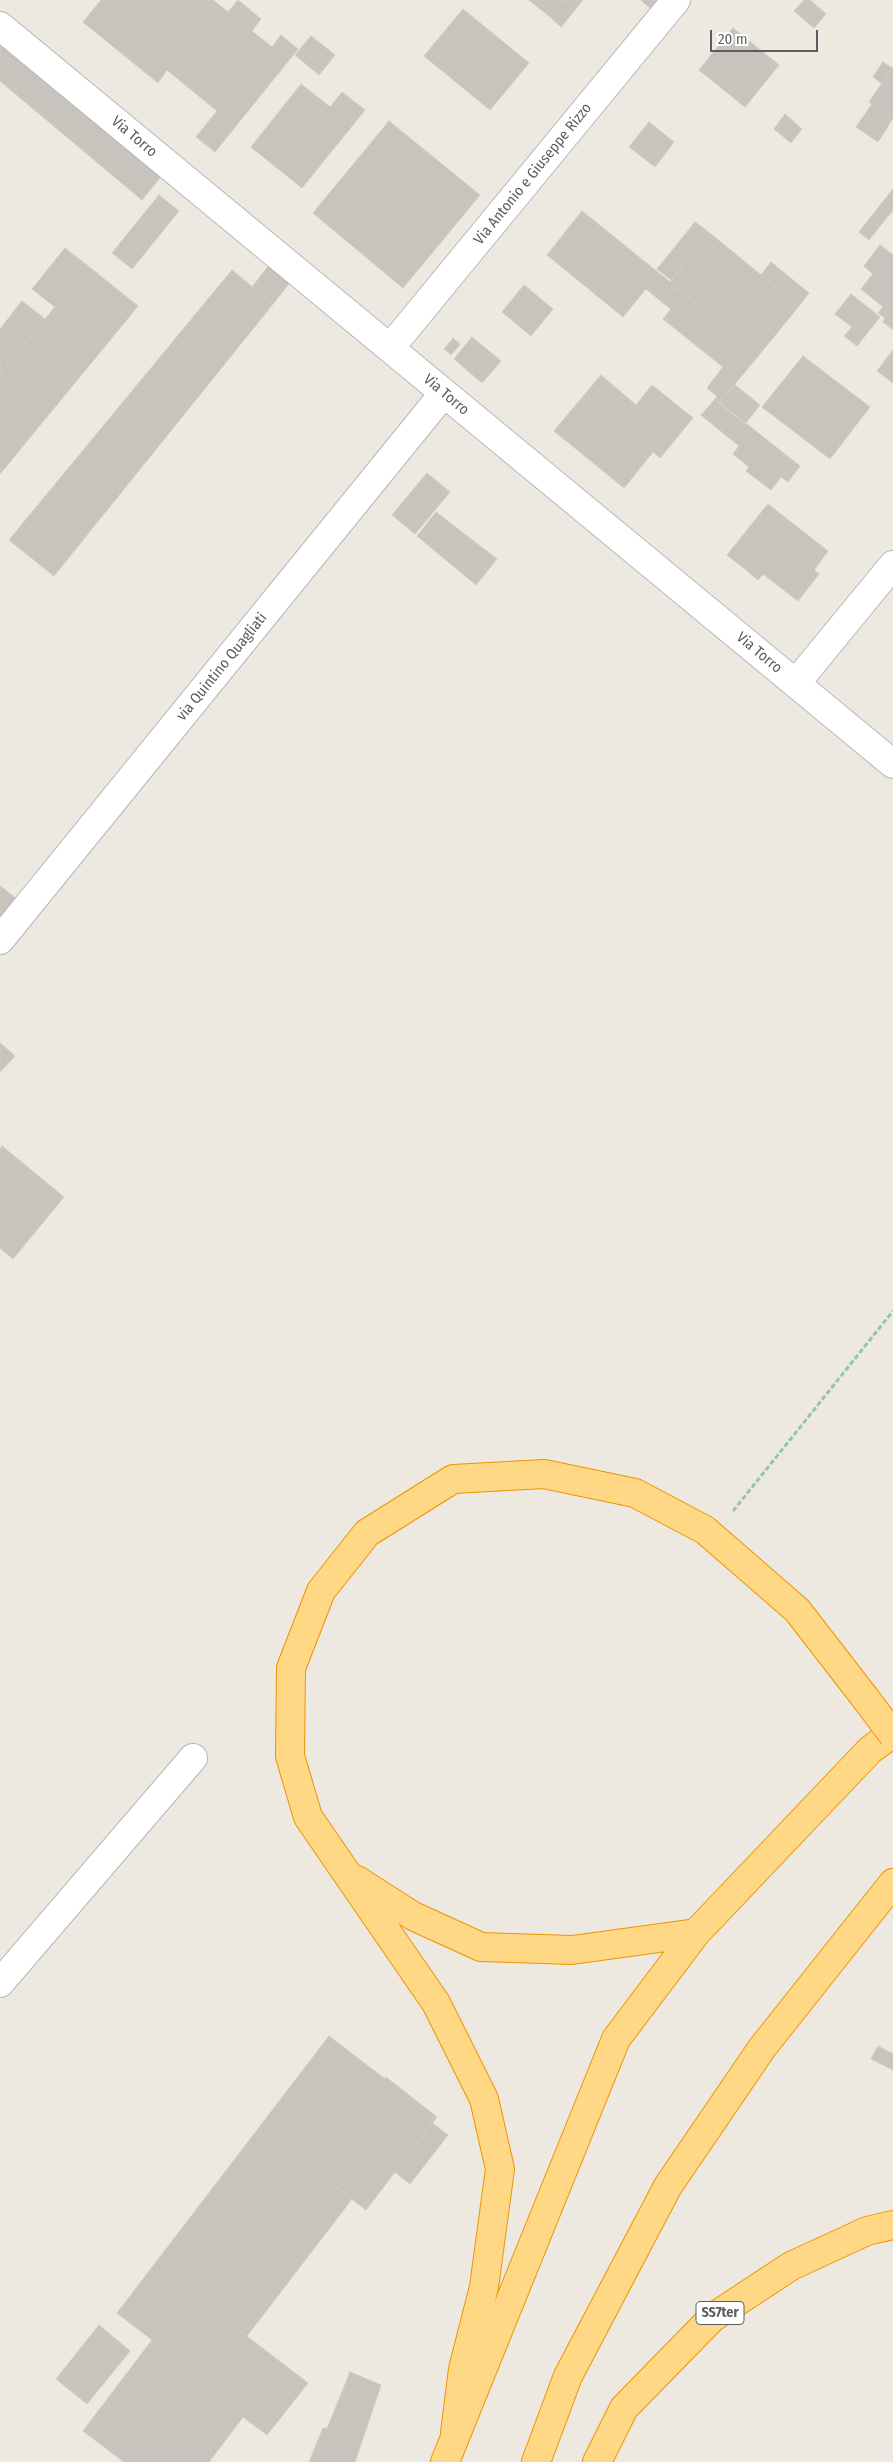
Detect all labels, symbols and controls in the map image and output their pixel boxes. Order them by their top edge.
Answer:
scale bar [713,20,820,52]
text: 20 m [718,30,748,48]
street label: Via Antonio e Giuseppe Rizzo [470,99,596,249]
street label: Via Torro [107,113,161,161]
street label: Via Torro [419,371,473,419]
street label: via Quintino Quagliati [173,609,271,725]
street label: Via Torro [732,629,786,677]
road number: SS7ter [696,2302,744,2324]

